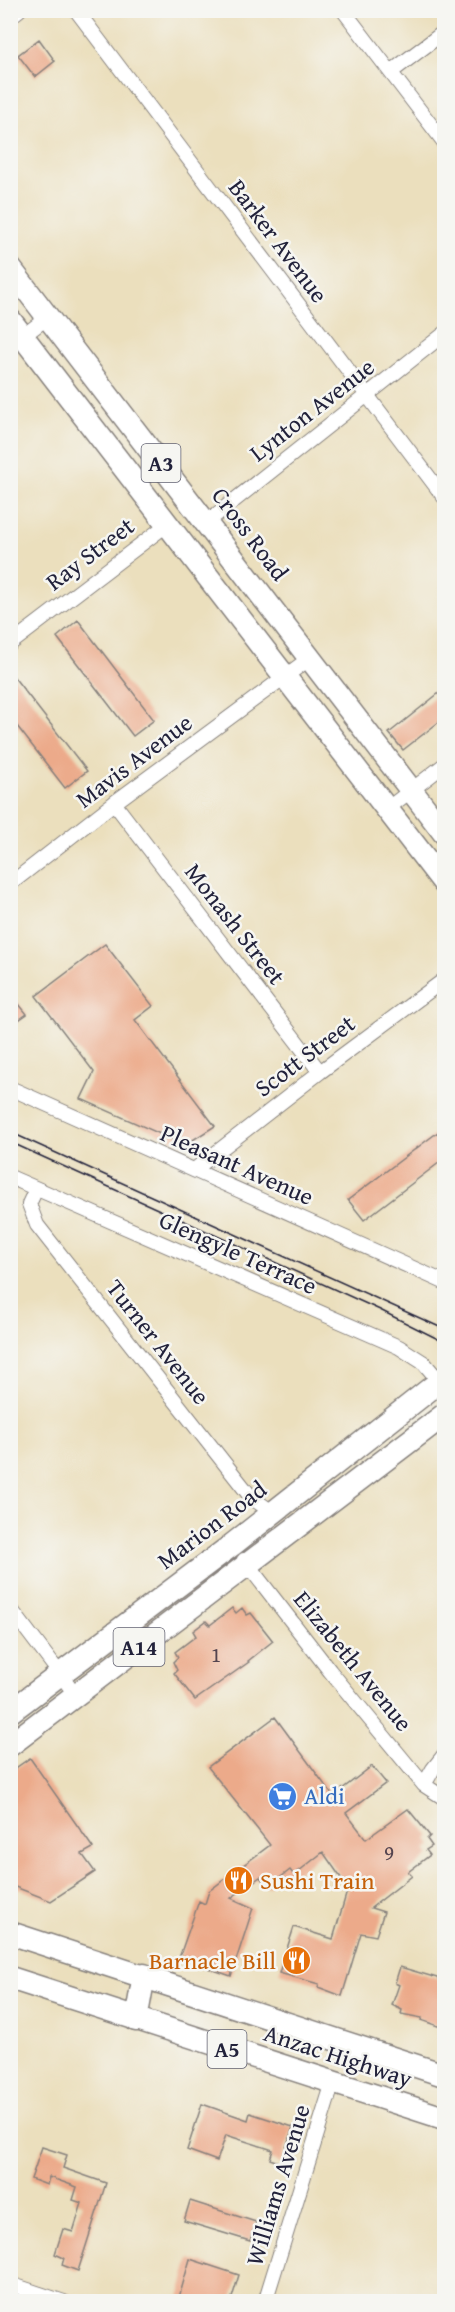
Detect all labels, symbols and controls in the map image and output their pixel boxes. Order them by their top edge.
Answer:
street label: Barker Avenue [220,172,337,310]
street label: Lynton Avenue [242,350,382,470]
road number: A3 [142,444,180,482]
street label: Cross Road [204,479,297,588]
street label: Ray Street [38,508,142,599]
street label: Mavis Avenue [68,705,199,816]
street label: Monash Street [177,855,294,992]
street label: Scott Street [247,1006,363,1105]
street label: Pleasant Avenue [155,1115,319,1214]
street label: Glengyle Terrace [154,1202,323,1303]
street label: Turner Avenue [98,1272,218,1412]
street label: Marion Road [150,1472,274,1577]
street label: Elizabeth Avenue [286,1583,421,1739]
road number: A14 [114,1628,164,1666]
house number: 1 [211,1639,221,1670]
place label: Aldi [304,1778,345,1813]
supermarket icon: Aldi [267,1780,299,1812]
house number: 9 [384,1837,394,1868]
place label: Sushi Train [260,1863,375,1898]
restaurant icon: Sushi Train [223,1865,255,1897]
place label: Barnacle Bill [149,1943,276,1978]
restaurant icon: Barnacle Bill [281,1945,313,1977]
street label: Anzac Highway [260,2015,417,2096]
road number: A5 [208,2030,246,2068]
street label: Williams Avenue [236,2100,319,2270]

